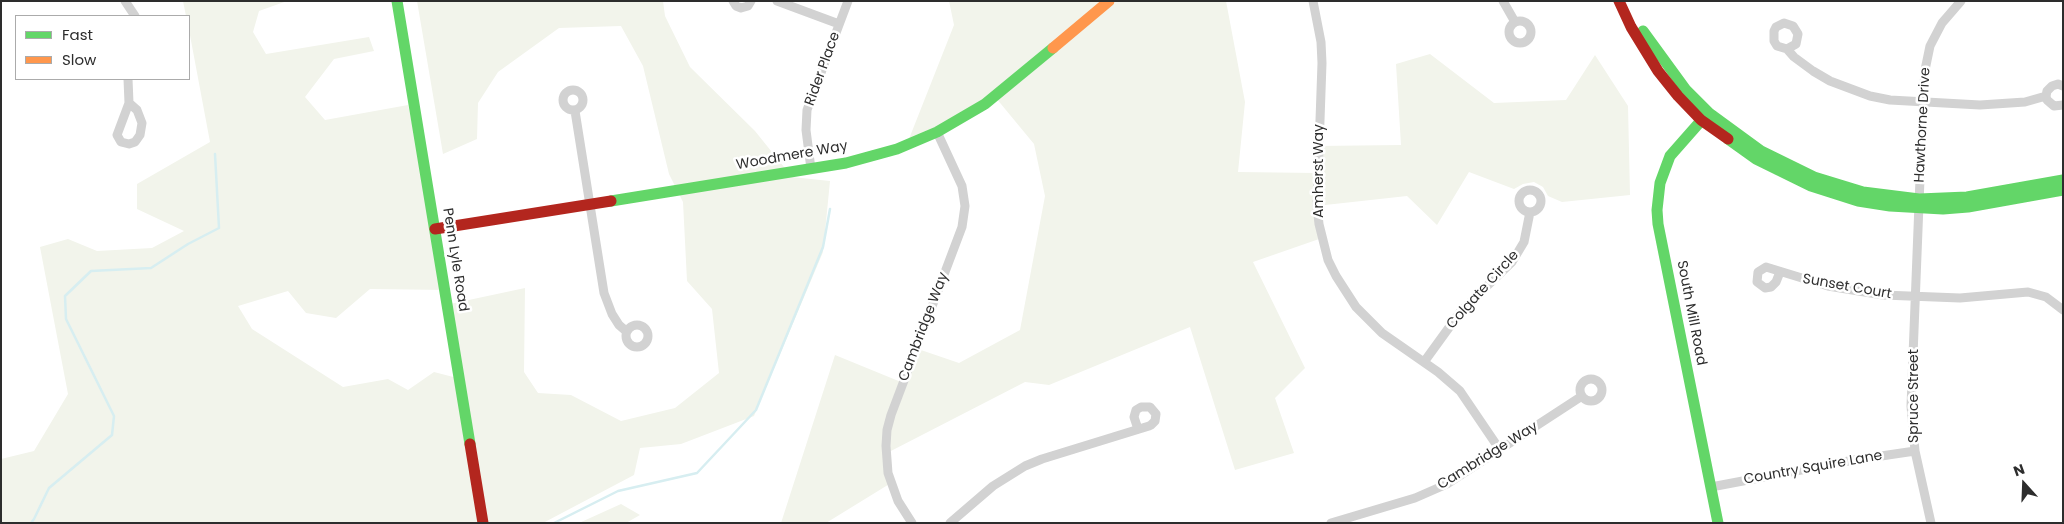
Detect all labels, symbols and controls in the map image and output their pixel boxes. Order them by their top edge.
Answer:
legend [15,15,190,80]
text: Fast [62,24,93,45]
street label: Rider Place [802,30,844,108]
text: Slow [62,49,96,70]
street label: Hawthorne Drive [1912,67,1934,183]
street label: Amherst Way [1311,124,1327,218]
street label: Woodmere Way [735,138,849,174]
street label: Penn Lyle Road [439,207,471,313]
street label: Colgate Circle [1443,247,1523,333]
street label: South Mill Road [1673,259,1709,367]
street label: Cambridge Way [896,270,952,384]
street label: Sunset Court [1801,271,1893,303]
street label: Spruce Street [1906,349,1922,443]
street label: Cambridge Way [1435,418,1541,494]
street label: Country Squire Lane [1742,448,1884,488]
north arrow [1999,459,2049,509]
text: N [2011,459,2027,481]

